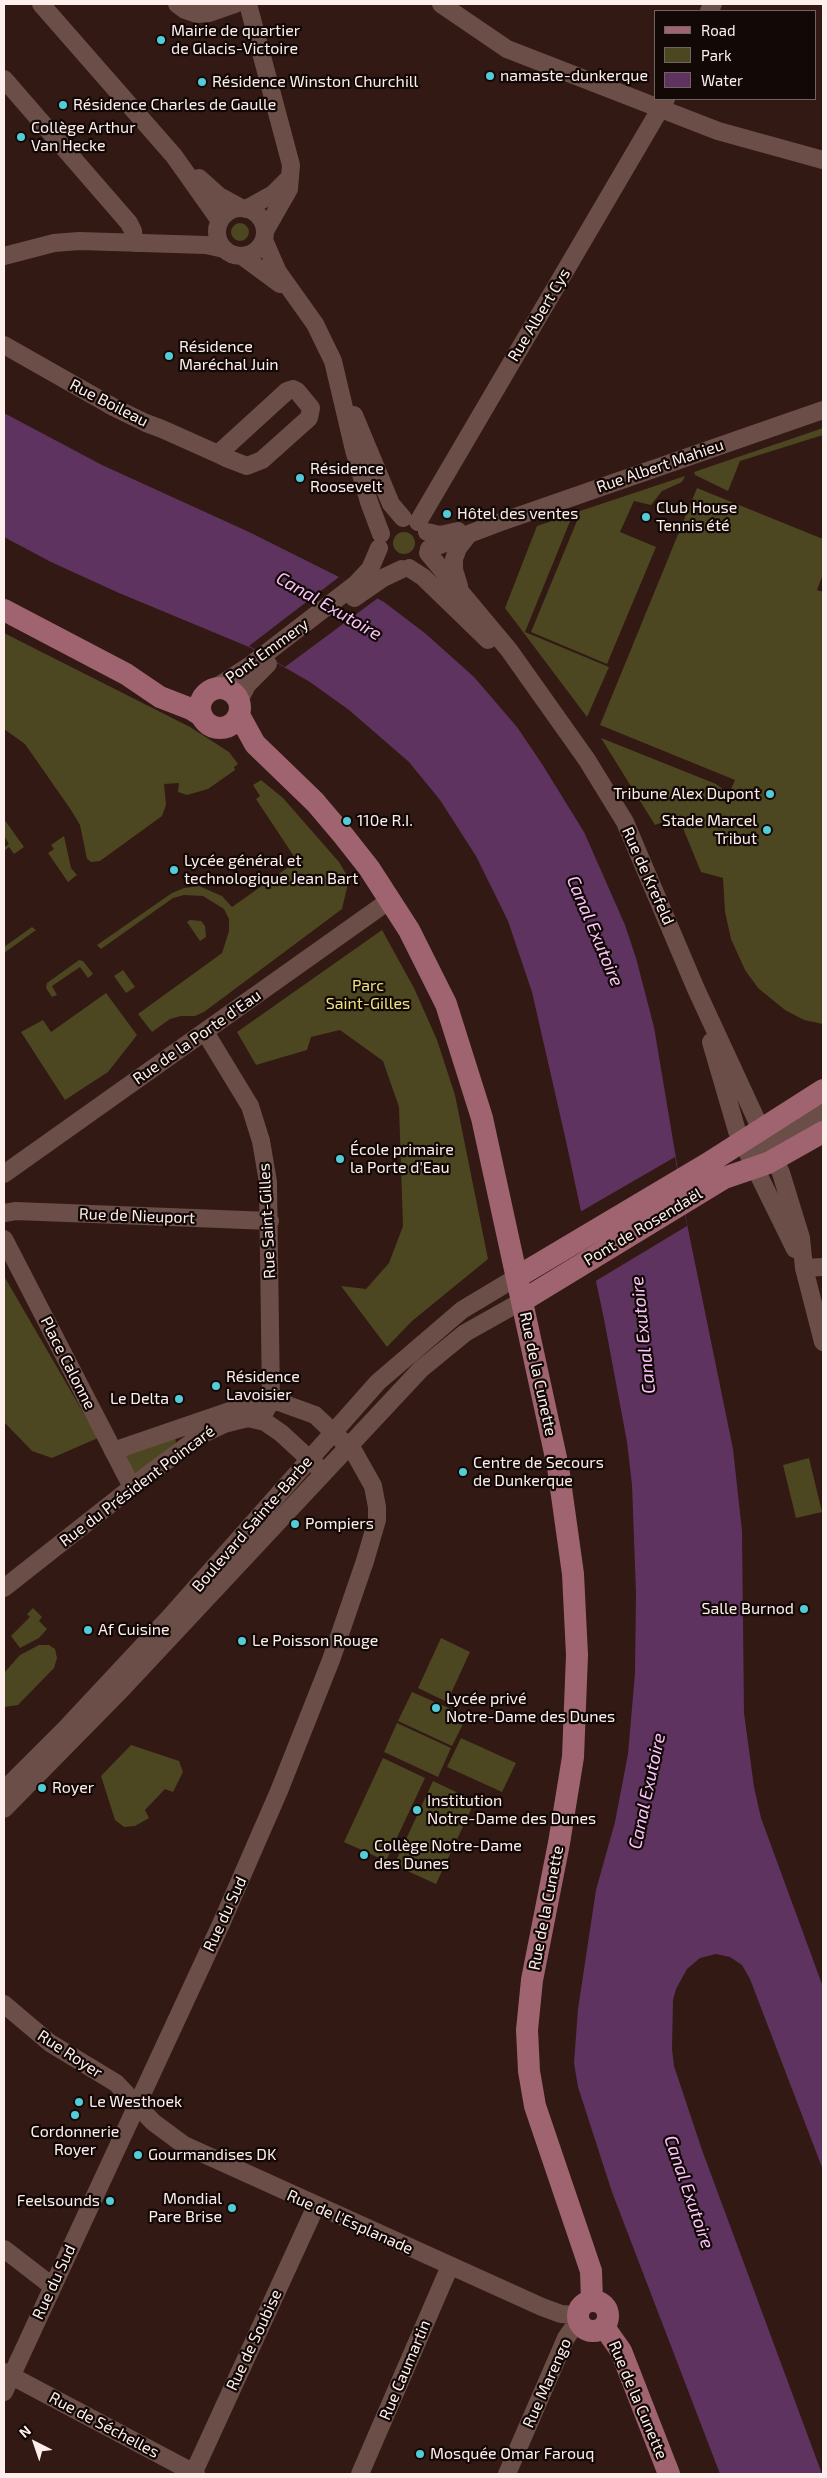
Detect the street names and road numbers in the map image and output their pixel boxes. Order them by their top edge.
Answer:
street label: Rue Albert Cys [504,265,574,365]
street label: Rue Boileau [67,375,151,431]
street label: Rue Albert Mahieu [594,435,726,497]
street label: Pont Emmery [222,614,312,688]
street label: Rue de Krefeld [618,824,678,928]
street label: Rue de la Porte d'Eau [129,986,265,1088]
street label: Rue Saint-Gilles [254,1163,280,1279]
street label: Pont de Rosendaël [580,1184,706,1270]
street label: Rue de Nieuport [79,1204,195,1228]
street label: Rue de la Cunette [515,1310,561,1438]
street label: Place Calonne [36,1313,100,1413]
street label: Rue du Président Poincaré [56,1421,218,1551]
street label: Boulevard Sainte-Barbe [188,1452,316,1596]
street label: Rue de la Cunette [525,1844,567,1972]
street label: Rue du Sud [199,1874,251,1954]
street label: Rue Royer [34,2026,106,2082]
street label: Rue de l'Esplanade [284,2186,416,2258]
street label: Rue du Sud [28,2242,80,2322]
street label: Rue de Soubise [222,2286,286,2394]
street label: Rue Caumartin [375,2317,435,2423]
street label: Rue Marengo [519,2335,575,2431]
street label: Rue de la Cunette [604,2338,672,2462]
street label: Rue de Séchelles [46,2388,162,2462]

